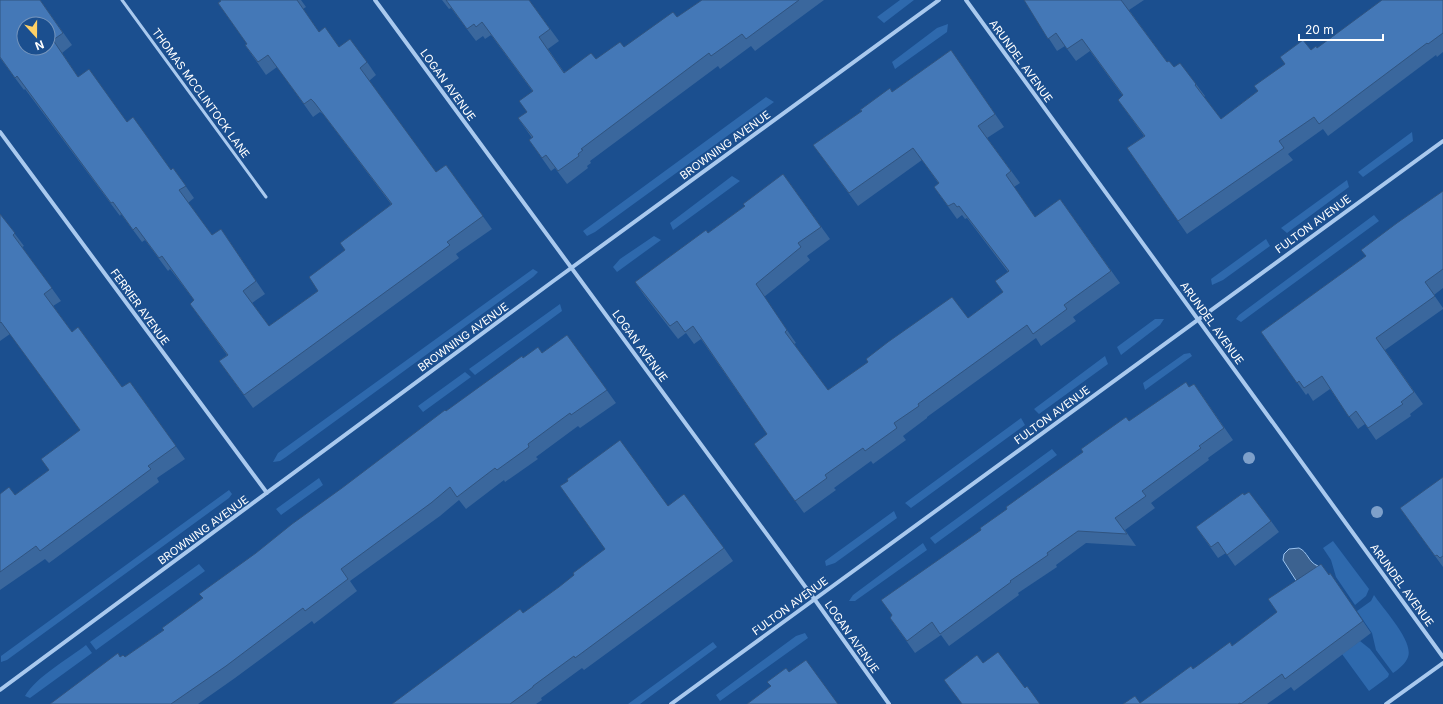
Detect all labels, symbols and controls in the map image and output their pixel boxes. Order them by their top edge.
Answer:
north arrow [16,16,56,56]
scale bar [1299,16,1383,42]
street label: ARUNDEL AVENUE [986,17,1056,105]
text: 20 m [1305,22,1334,37]
street label: THOMAS MCCLINTOCK LANE [149,25,253,161]
text: N [33,37,46,53]
street label: LOGAN AVENUE [417,46,479,124]
street label: BROWNING AVENUE [677,107,773,183]
street label: FULTON AVENUE [1272,192,1354,256]
street label: FERRIER AVENUE [108,266,172,348]
street label: ARUNDEL AVENUE [1177,279,1247,367]
street label: BROWNING AVENUE [415,299,511,375]
street label: LOGAN AVENUE [609,307,671,385]
street label: FULTON AVENUE [1011,383,1093,447]
street label: BROWNING AVENUE [155,492,251,568]
street label: ARUNDEL AVENUE [1367,541,1437,629]
street label: FULTON AVENUE [749,574,831,638]
street label: LOGAN AVENUE [822,598,882,676]

